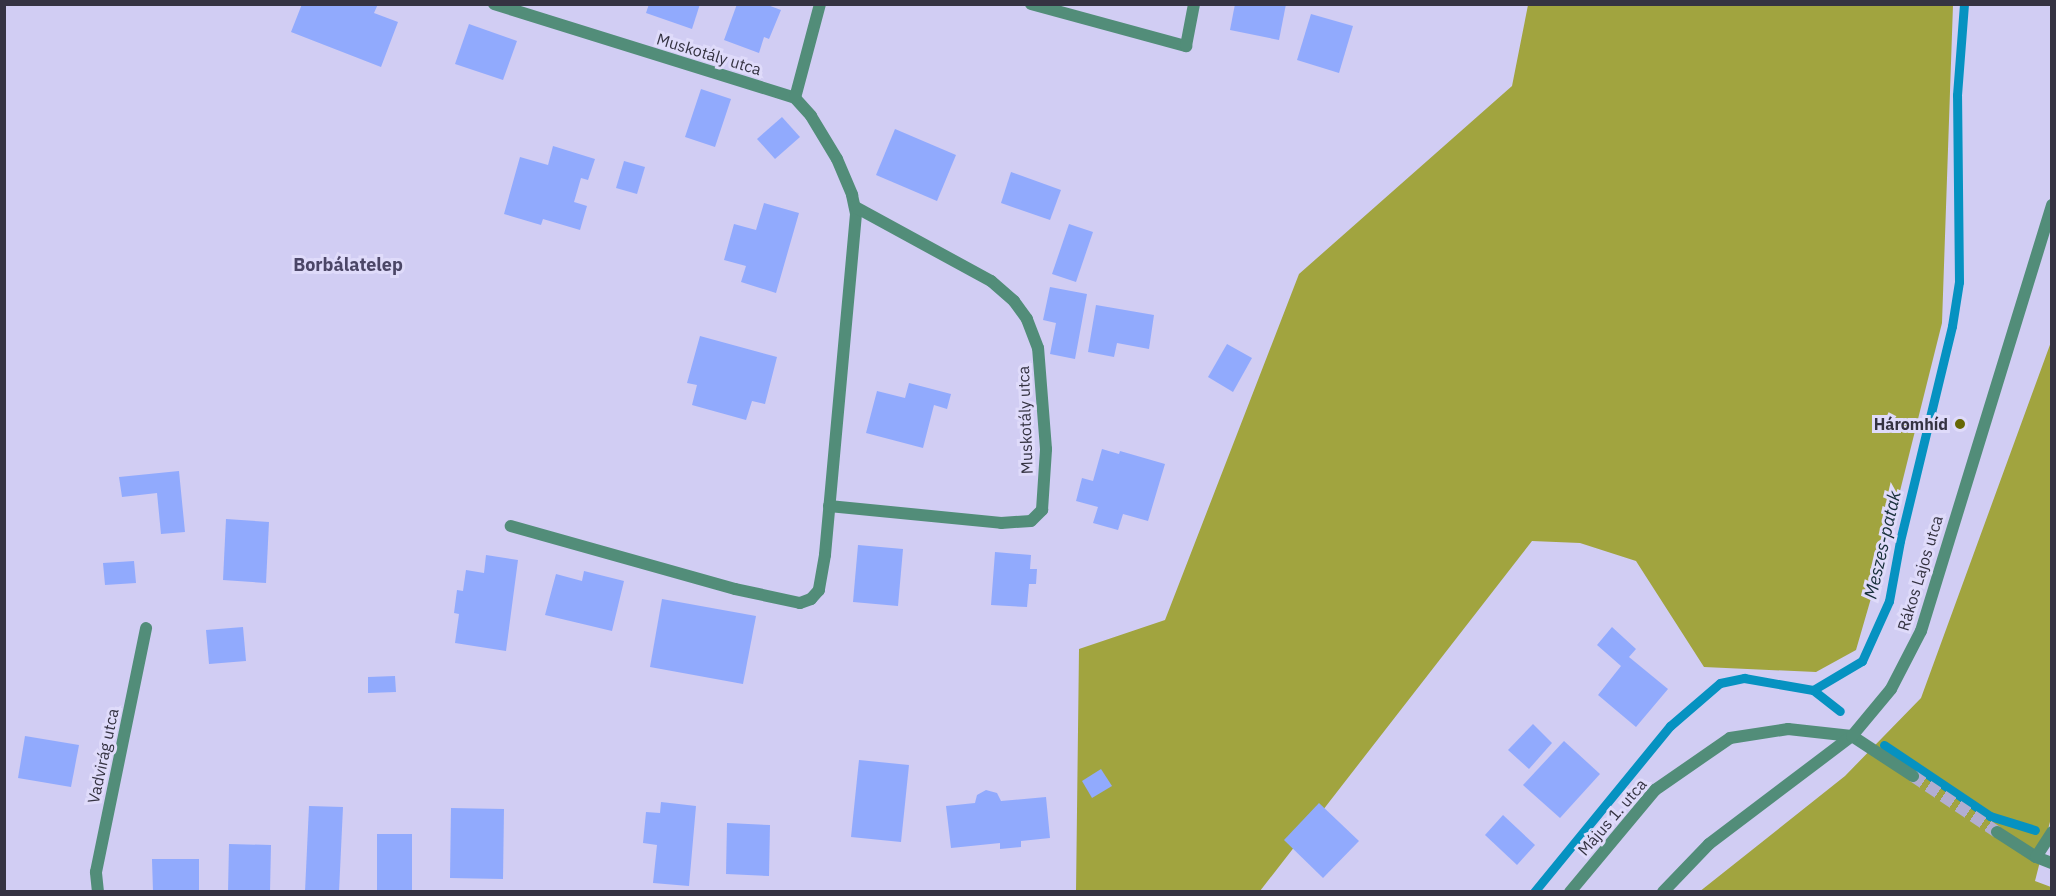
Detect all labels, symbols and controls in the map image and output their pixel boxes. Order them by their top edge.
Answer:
street label: Muskotály utca [654,29,764,79]
district label: Borbálatelep [293,254,403,276]
street label: Muskotály utca [1014,366,1036,474]
place label: Háromhíd [1874,414,1948,434]
marker: Háromhíd [1953,417,1967,431]
water label: Meszes-patak [1860,489,1906,601]
street label: Rákos Lajos utca [1893,513,1947,633]
street label: Vadvirág utca [84,707,122,805]
street label: Május 1. utca [1574,775,1650,859]

